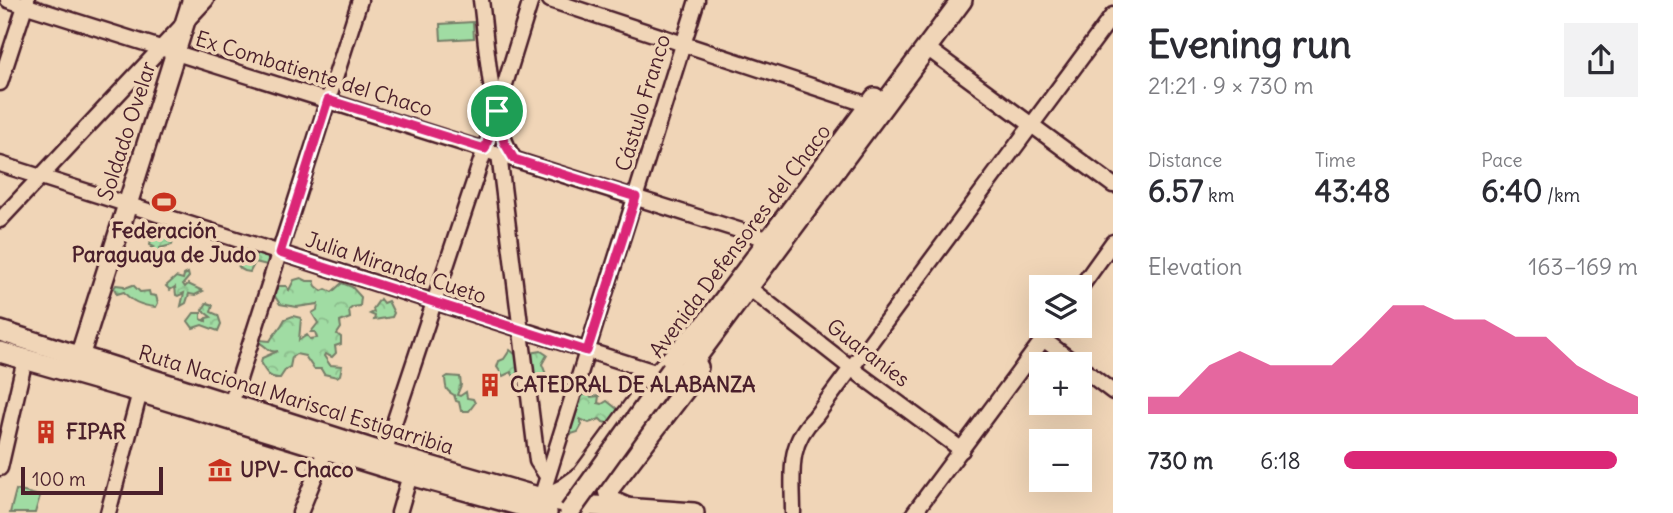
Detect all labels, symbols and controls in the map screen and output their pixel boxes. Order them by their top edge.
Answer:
text: Evening run [1148,21,1351,68]
button: share [1564,23,1638,97]
street label: Ex Combatiente del Chaco [192,25,436,122]
street label: Cástulo Franco [609,31,676,175]
street label: Soldado Ovelar [91,58,162,204]
text: 21:21 · 9 × 730 m [1148,71,1314,100]
pin [467,81,527,141]
icon: arrive [478,92,516,130]
street label: Avenida Defensores del Chaco [643,119,836,363]
text: Distance [1148,148,1222,172]
text: Time [1315,148,1356,172]
text: Pace [1481,148,1523,172]
text: 6.57 [1148,172,1203,210]
text: 43:48 [1315,172,1390,210]
text: 6:40 [1481,172,1543,210]
text: km [1203,183,1234,207]
text: /km [1543,183,1580,207]
sports icon: Federación Paraguaya de Judo [150,188,178,216]
place label: Federación Paraguaya de Judo [72,217,256,268]
street label: Julia Miranda Cueto [302,226,490,310]
text: Elevation [1148,252,1242,281]
text: 163–169 m [1528,252,1638,281]
map controls [1029,275,1092,492]
button: layers [1029,275,1092,338]
street label: Guaraníes [821,313,915,393]
street label: Ruta Nacional Mariscal Estigarribia [135,339,457,460]
button: + [1029,352,1092,415]
building icon: CATEDRAL DE ALABANZA [476,371,504,399]
place label: CATEDRAL DE ALABANZA [510,371,756,398]
building icon: FIPAR [32,418,60,446]
place label: FIPAR [66,418,127,445]
button: − [1029,429,1092,492]
text: 730 m [1148,446,1213,475]
text: 6:18 [1260,446,1301,475]
museum icon: UPV- Chaco [206,456,234,484]
place label: UPV- Chaco [240,456,354,483]
scale bar [21,464,163,496]
text: 100 m [32,467,86,491]

